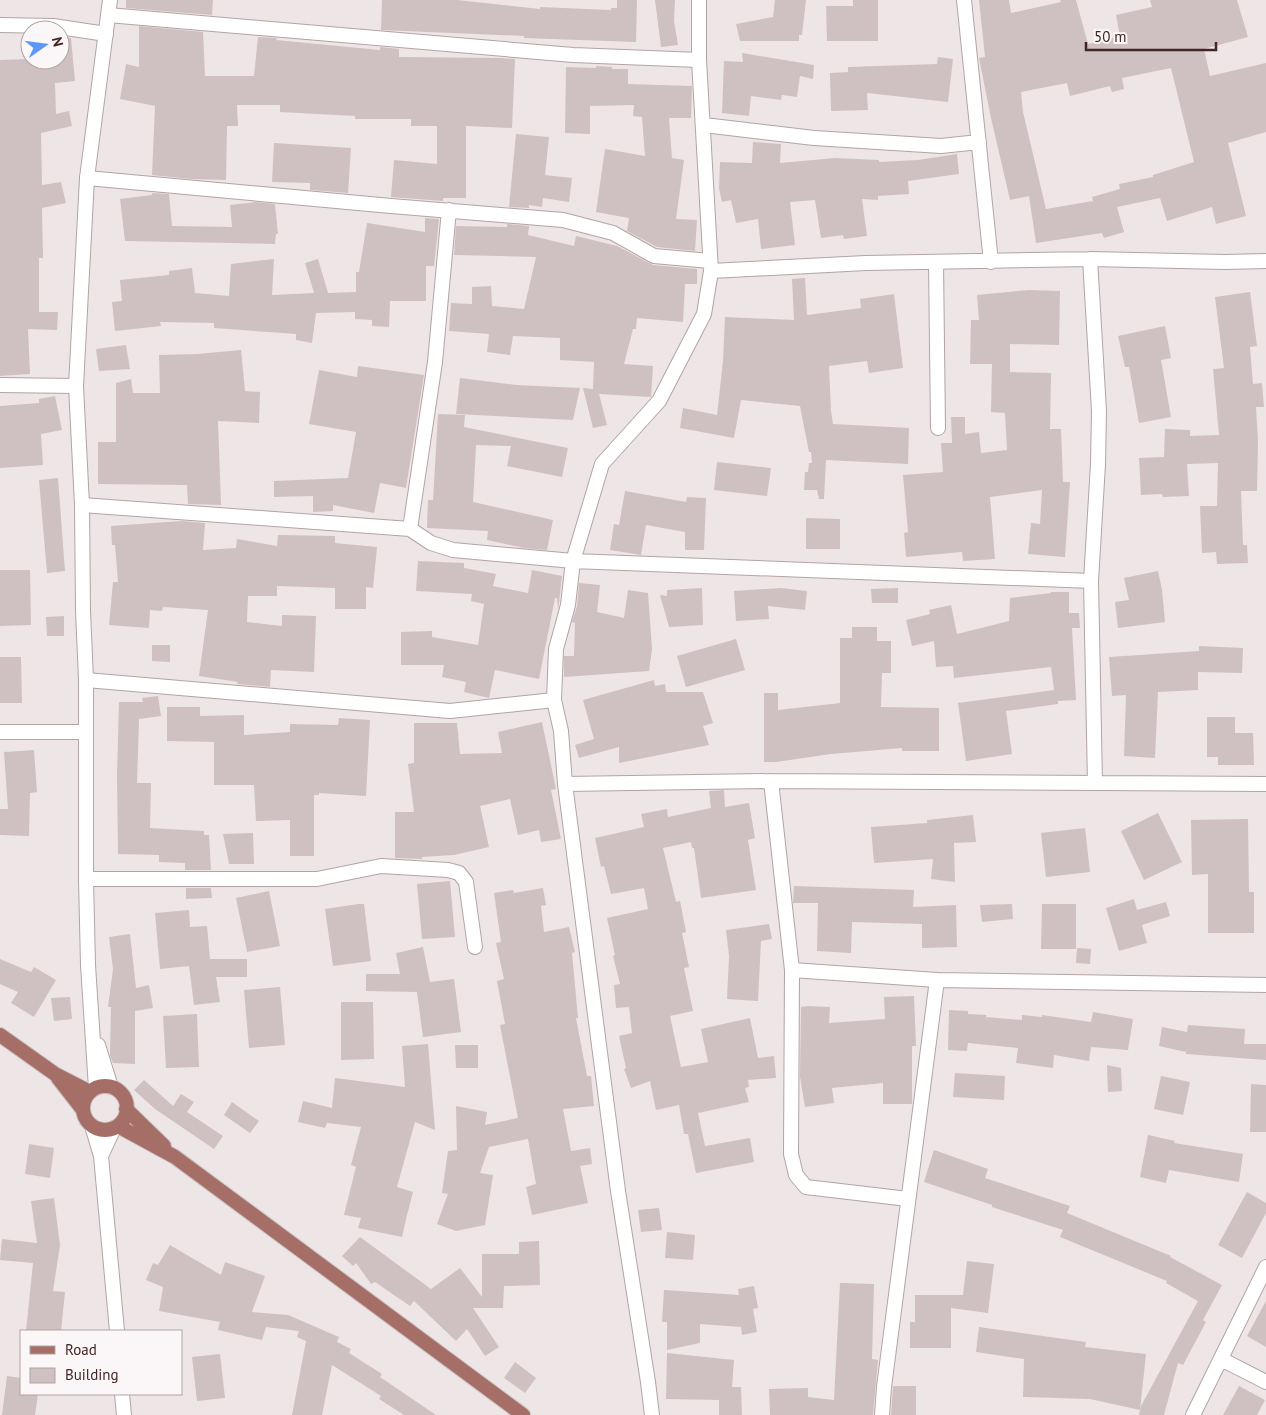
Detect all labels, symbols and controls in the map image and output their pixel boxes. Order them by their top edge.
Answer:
north arrow [20,20,70,70]
scale bar [1086,20,1216,52]
text: 50 m [1094,27,1127,46]
text: N [48,35,67,48]
legend [20,1330,182,1395]
text: Road [65,1340,97,1359]
text: Building [65,1365,119,1384]

